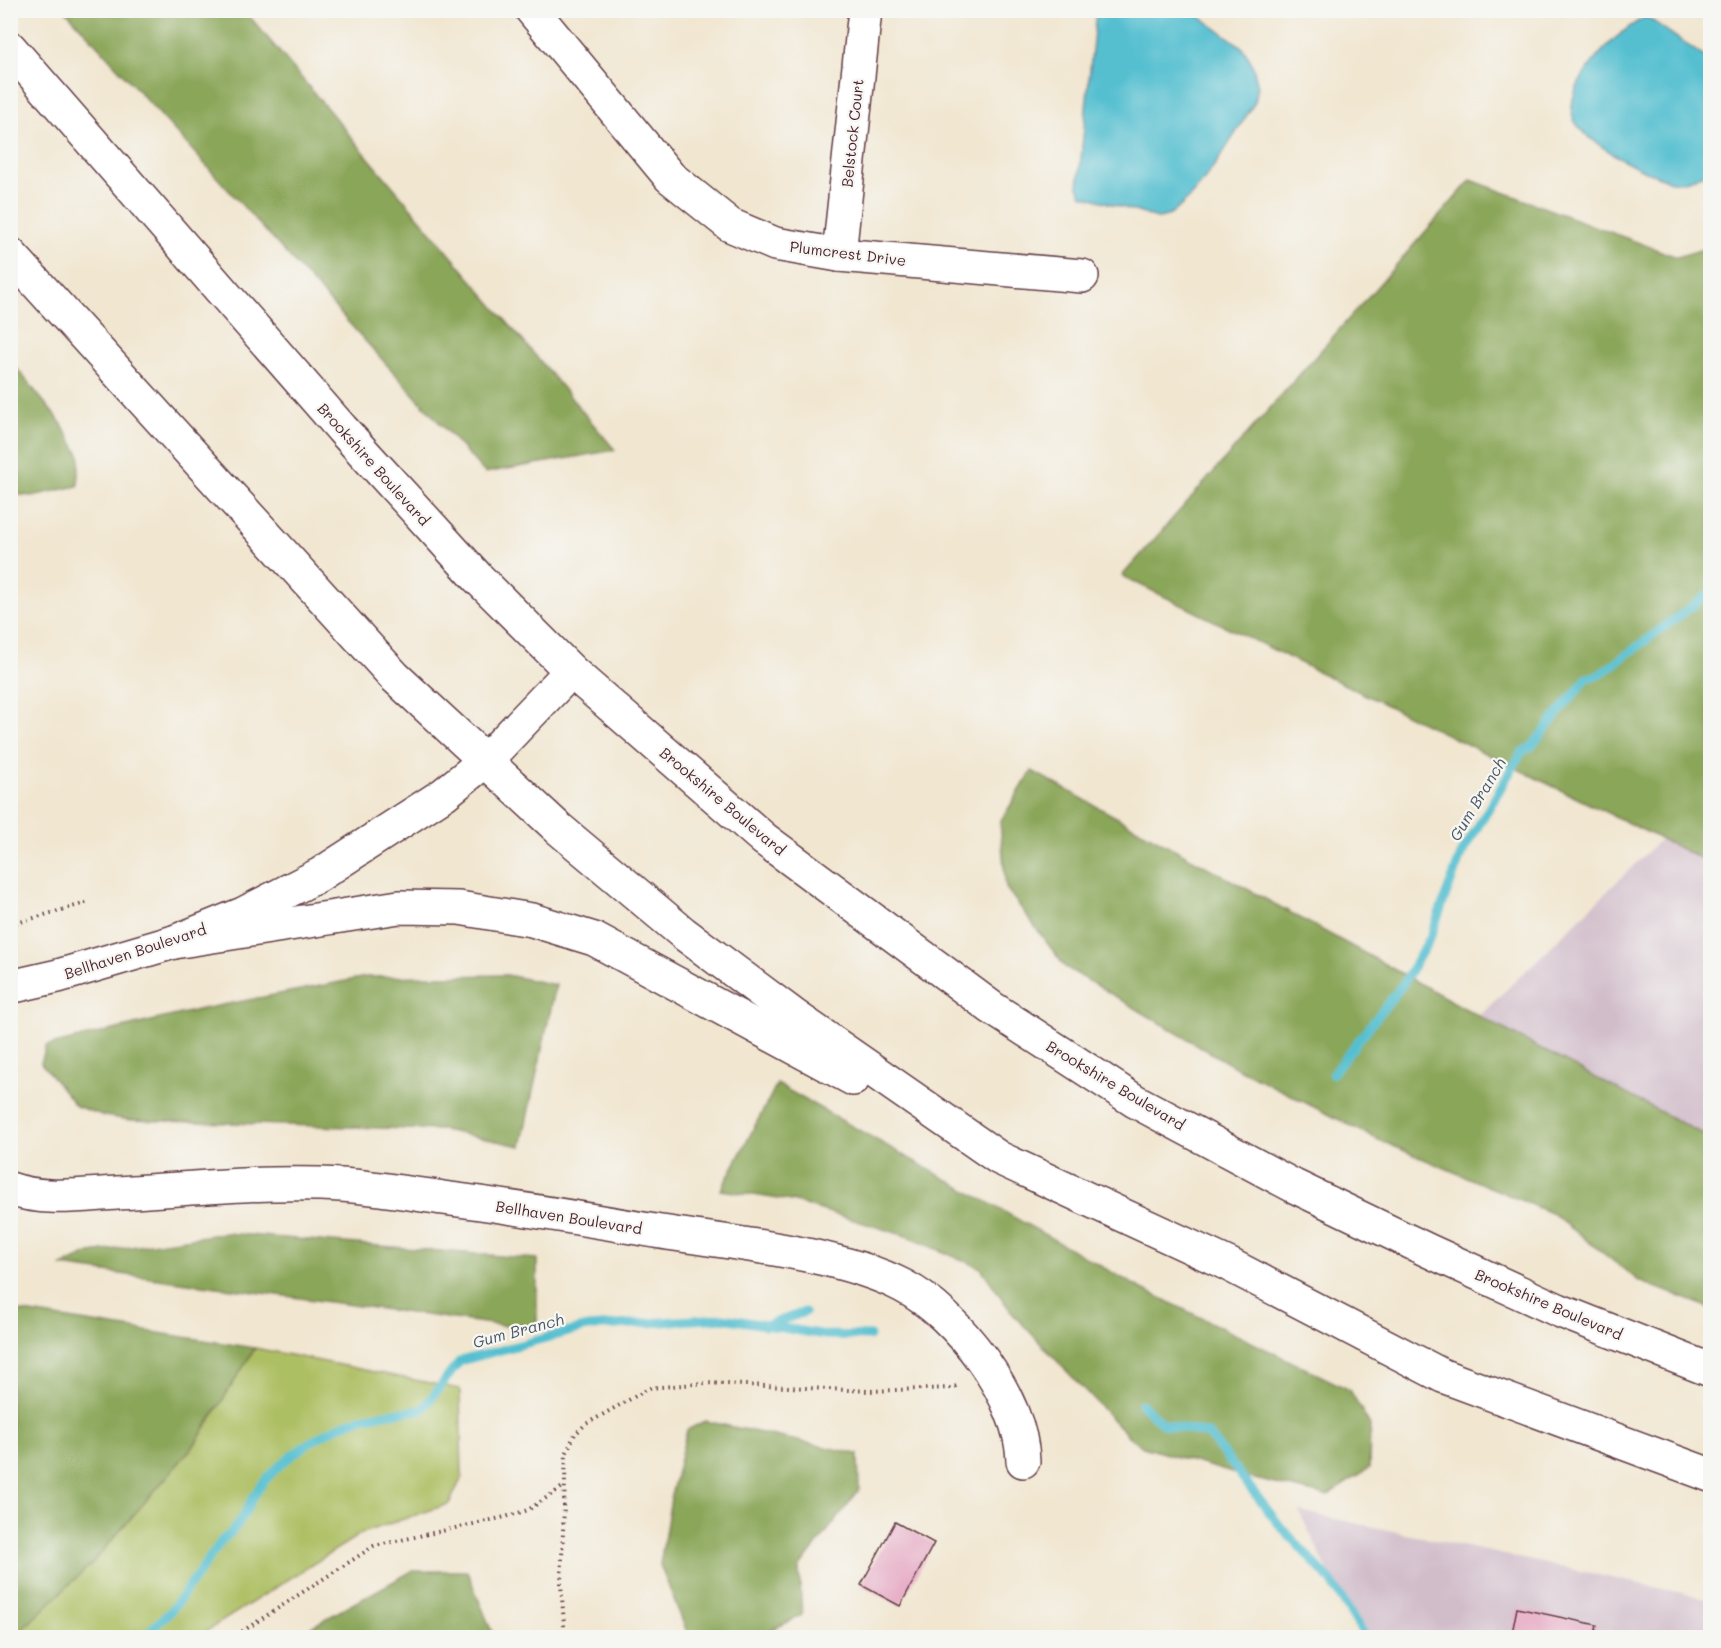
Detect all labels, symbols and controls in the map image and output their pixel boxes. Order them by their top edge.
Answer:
street label: Belstock Court [836,78,868,188]
street label: Plumcrest Drive [789,236,907,270]
street label: Brookshire Boulevard [314,398,434,530]
street label: Brookshire Boulevard [656,742,790,860]
water label: Gum Branch [1444,753,1510,845]
street label: Bellhaven Boulevard [62,919,208,983]
street label: Brookshire Boulevard [1043,1036,1189,1134]
street label: Bellhaven Boulevard [494,1196,644,1238]
street label: Brookshire Boulevard [1472,1264,1626,1344]
water label: Gum Branch [470,1308,566,1352]

